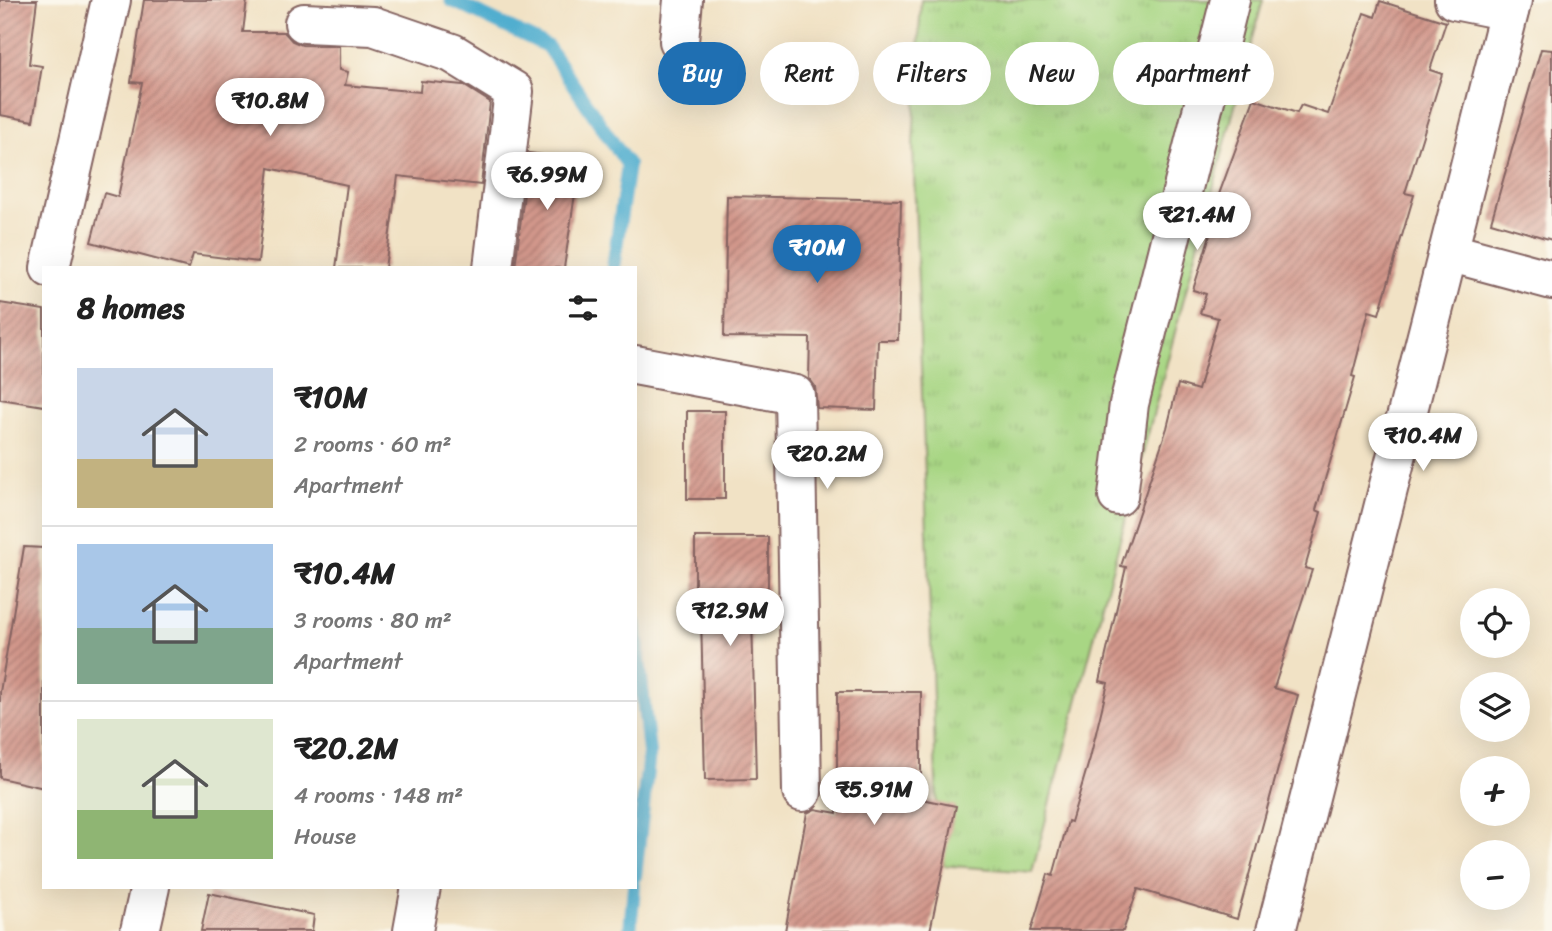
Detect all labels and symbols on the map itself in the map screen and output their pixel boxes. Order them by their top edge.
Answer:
pin: ₹10.8M [213,78,327,138]
pin: ₹6.99M [490,152,604,212]
pin: ₹21.4M [1140,192,1254,252]
pin: ₹10M [776,226,858,285]
pin: ₹10.4M [1366,414,1480,473]
pin: ₹20.2M [770,432,884,491]
pin: ₹12.9M [673,588,787,648]
pin: ₹5.91M [817,768,931,827]

